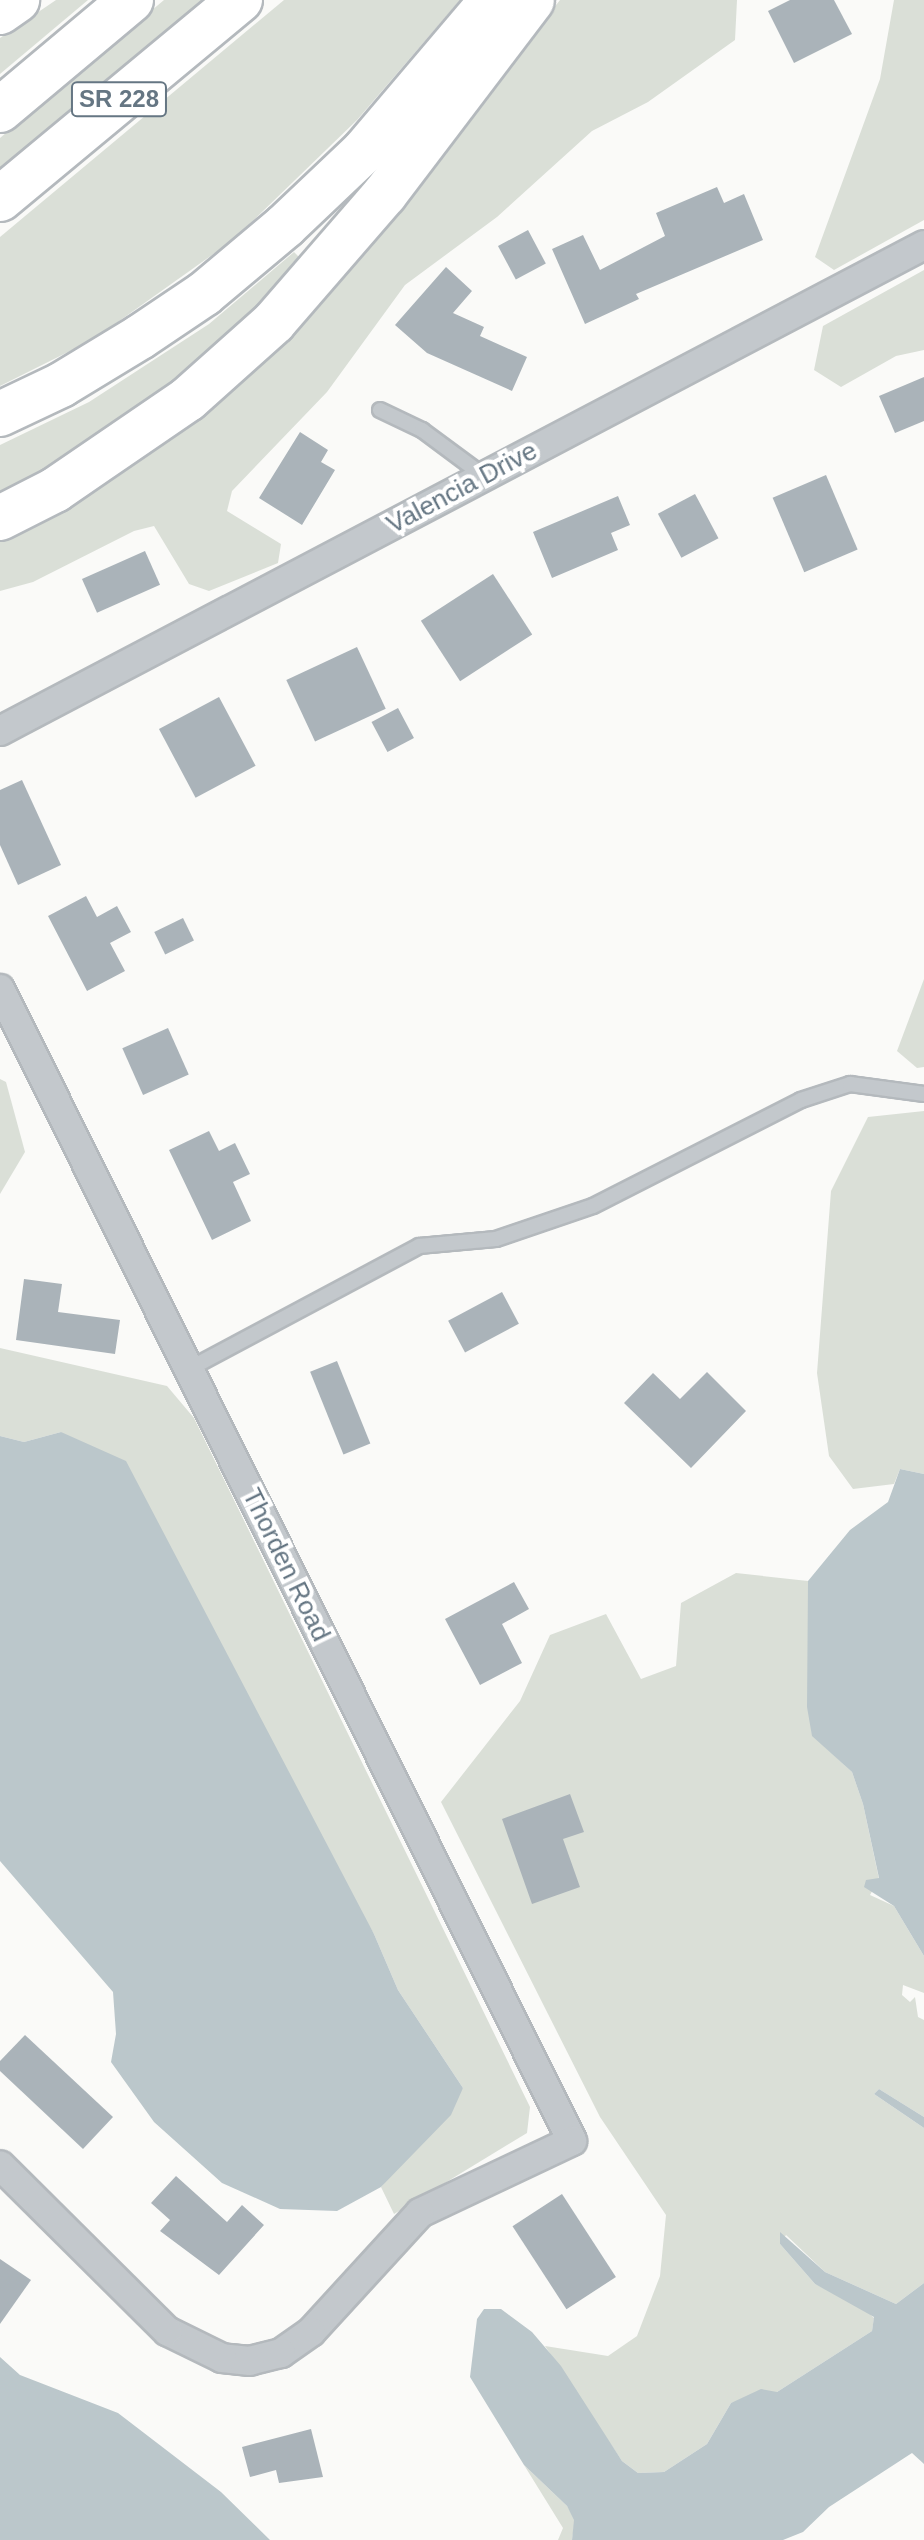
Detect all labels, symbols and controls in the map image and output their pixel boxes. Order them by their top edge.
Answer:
road number: SR 228 [69,79,169,119]
street label: Valencia Drive [382,435,542,541]
street label: Thorden Road [236,1483,336,1647]

